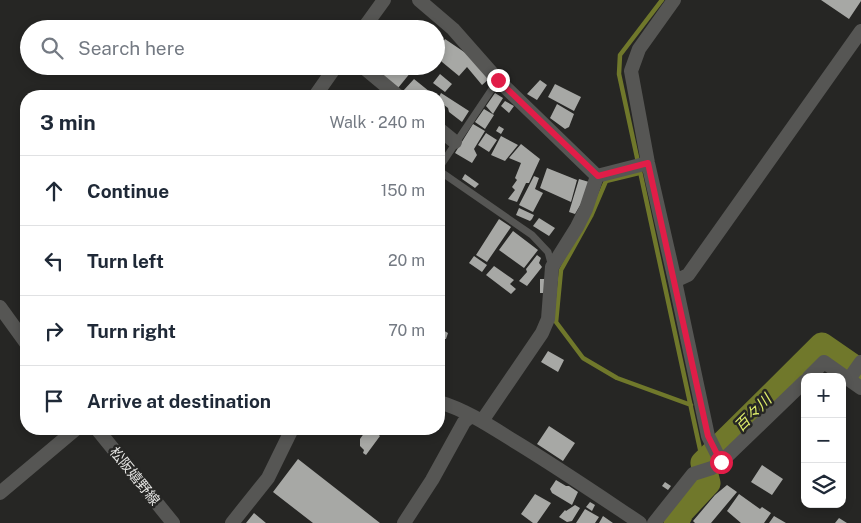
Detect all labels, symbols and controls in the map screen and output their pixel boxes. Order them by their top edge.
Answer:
search box [20,20,445,75]
icon: search [38,34,66,62]
text: Search here [78,37,185,59]
route end [487,69,510,92]
text: 3 min [40,110,96,135]
text: Walk · 240 m [329,113,425,132]
icon: ahead [40,177,68,205]
text: Continue [87,180,169,202]
text: 150 m [381,181,425,200]
icon: left [40,247,68,275]
text: Turn left [87,250,164,272]
text: 20 m [388,251,425,270]
icon: right [40,317,68,345]
text: Turn right [87,320,176,342]
text: 70 m [388,321,425,340]
map controls [801,373,846,508]
button: + [801,373,846,418]
icon: arrive [40,387,68,415]
water label: 百々川 [731,389,776,435]
text: Arrive at destination [87,390,271,412]
button: − [801,418,846,463]
street label: 松阪嬉野線 [107,444,163,508]
route start [710,451,733,474]
button: layers [801,463,846,508]

